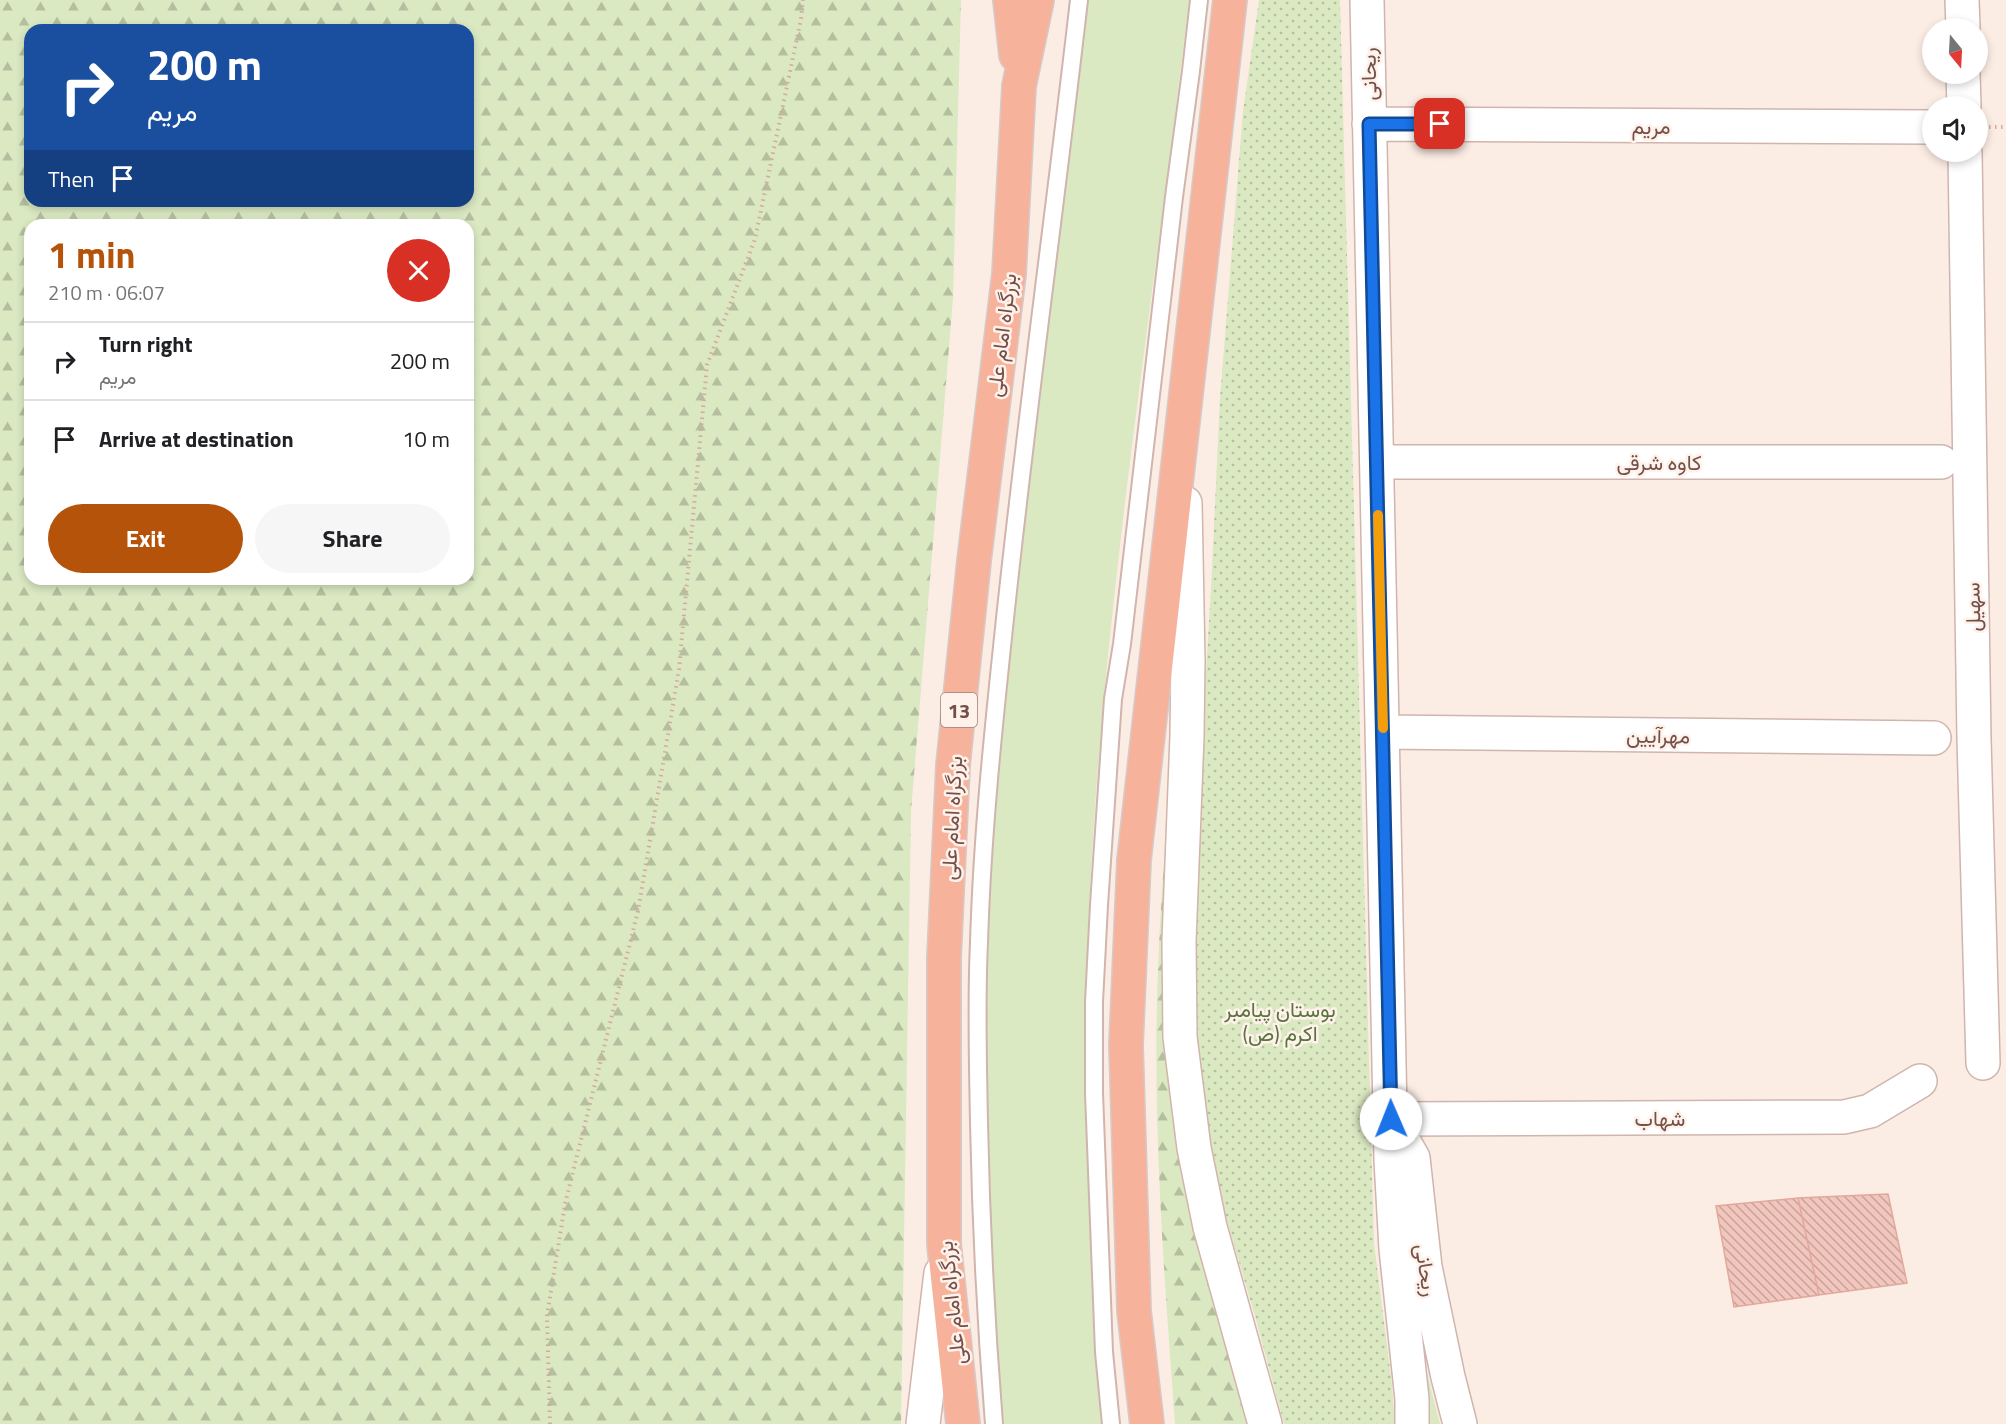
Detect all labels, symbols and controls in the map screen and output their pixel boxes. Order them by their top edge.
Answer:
north arrow [1922,18,1988,84]
map controls [1922,18,1988,162]
text: 200 m [147,32,262,96]
street label: ریحانی [1352,47,1384,101]
icon: right [48,48,126,126]
text: مریم [147,90,197,131]
button: sound [1922,96,1988,162]
pin [1414,98,1465,149]
icon: arrive [1423,107,1456,140]
street label: مریم [1631,110,1671,142]
text: Then [48,162,94,196]
icon: arrive [106,162,139,195]
text: 1 min [48,227,135,282]
button: close [387,239,450,302]
street label: بزرگراه امام علی [978,271,1024,399]
text: 210 m · 06:07 [48,277,165,308]
text: Turn right [99,327,193,361]
text: 200 m [390,344,450,378]
icon: right [48,345,81,378]
text: مریم [99,361,136,392]
text: Arrive at destination [99,422,294,456]
text: 10 m [402,422,450,456]
icon: arrive [48,423,81,456]
street label: کاوه شرقی [1616,446,1702,478]
button: Exit [48,504,243,573]
button: Share [255,504,450,573]
street label: سهیل [1956,582,1988,632]
road number: 13 [941,693,977,727]
street label: مهرآیین [1626,718,1690,752]
street label: بزرگراه امام علی [932,755,970,881]
park label: بوستان پیامبر اکرم (ص) [1223,993,1336,1049]
position arrow [1359,1087,1423,1151]
street label: شهاب [1635,1102,1685,1134]
street label: بزرگراه امام علی [929,1239,973,1367]
street label: ریحانی [1407,1241,1447,1299]

